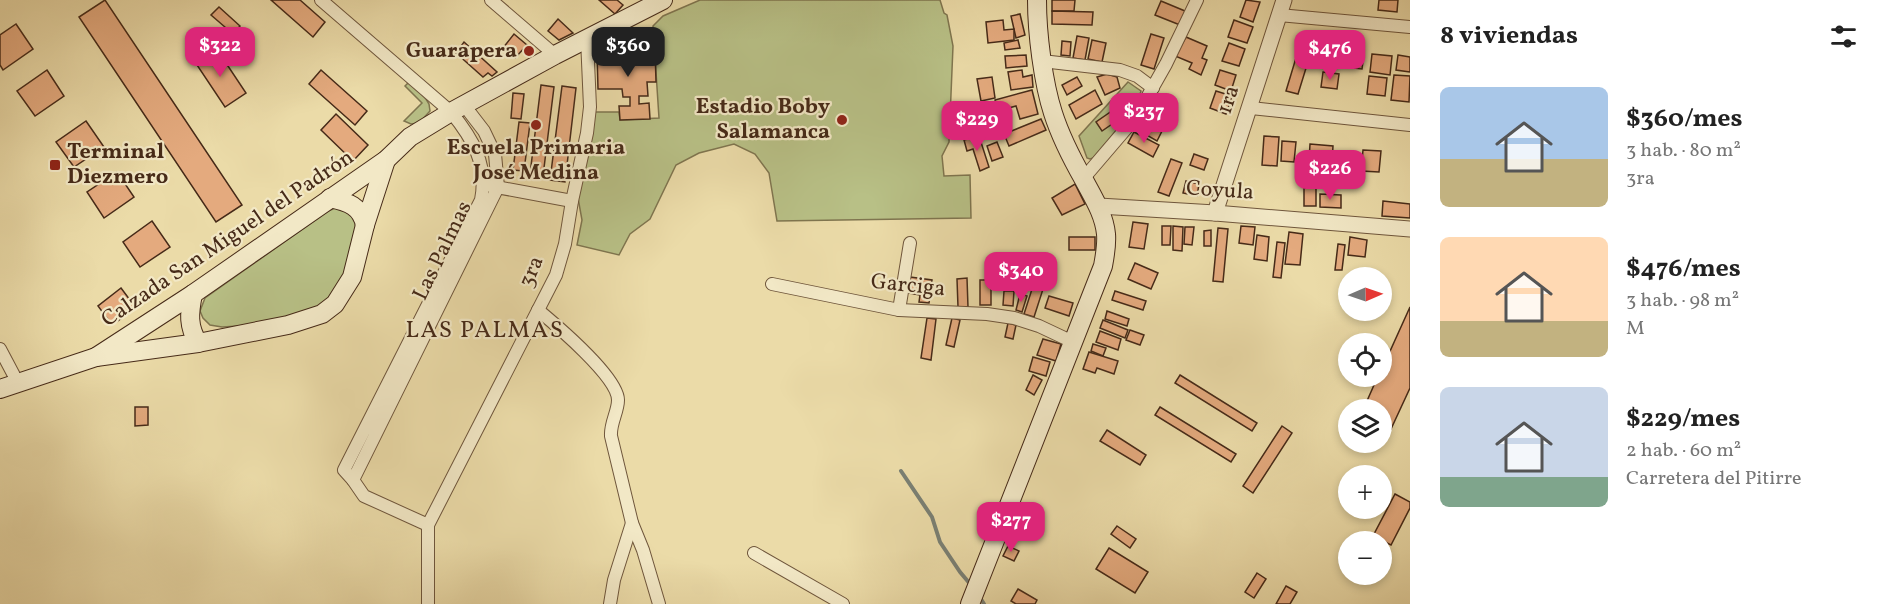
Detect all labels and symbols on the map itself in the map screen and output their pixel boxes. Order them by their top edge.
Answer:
pin: $322 [184,27,256,78]
pin: $360 [592,27,664,78]
pin: $476 [1294,30,1366,81]
place label: Guarapera [406,36,517,67]
marker: Guarapera [522,44,536,58]
street label: 1ra [1210,82,1248,118]
place label: Estadio Boby Salamanca [696,92,831,148]
pin: $237 [1108,93,1180,144]
pin: $229 [941,101,1013,152]
marker: Estadio Boby Salamanca [835,113,849,127]
marker: Escuela Primaria José Medina [529,118,543,132]
place label: Escuela Primaria José Medina [447,133,625,189]
place label: Terminal Diezmero [67,137,168,193]
street label: Calzada San Miguel del Padrón [96,143,360,335]
pin: $226 [1294,150,1366,201]
marker: Terminal Diezmero [48,158,62,172]
street label: Coyula [1185,173,1255,209]
street label: Las Palmas [406,196,480,306]
street label: 3ra [512,251,552,293]
pin: $340 [985,252,1057,303]
street label: Garciga [869,267,947,305]
north arrow [1338,267,1392,321]
district label: LAS PALMAS [406,314,564,348]
pin: $277 [975,502,1047,553]

